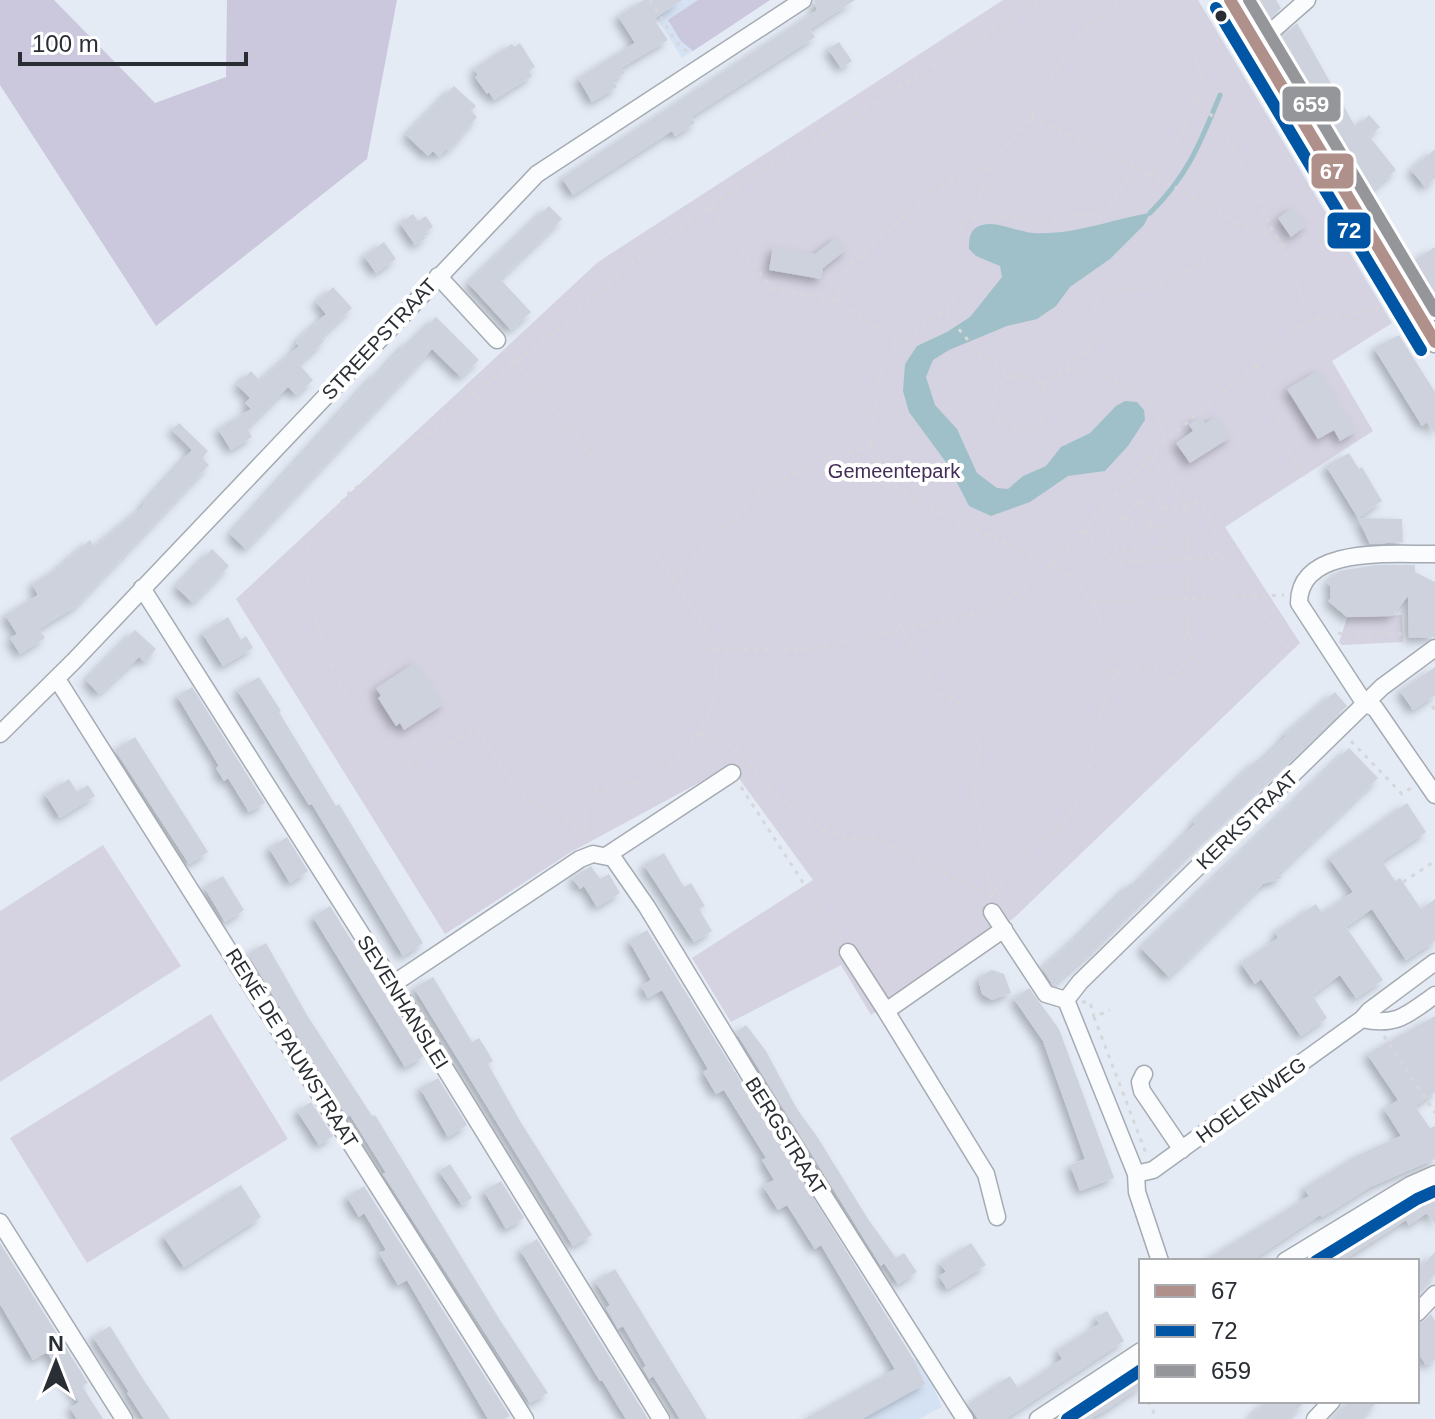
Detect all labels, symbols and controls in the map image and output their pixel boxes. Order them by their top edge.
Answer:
unlabelled marker [1213,8,1229,24]
scale bar [20,16,246,66]
text: 100 m [32,30,99,57]
line badge: 659 [1281,85,1342,123]
text: 659 [1293,92,1329,117]
line badge: 67 [1310,152,1355,190]
text: 67 [1320,159,1344,184]
line badge: 72 [1326,211,1372,250]
text: 72 [1337,218,1361,243]
street label: STREEPSTRAAT [317,274,441,404]
park label: Gemeentepark [828,460,961,482]
street label: KERKSTRAAT [1192,766,1302,874]
street label: SEVENHANSLEI [353,931,453,1073]
street label: RENÉ DE PAUWSTRAAT [222,944,362,1152]
street label: HOELENWEG [1192,1053,1310,1147]
street label: BERGSTRAAT [741,1073,831,1199]
legend [1139,1259,1419,1403]
text: 67 [1211,1277,1238,1304]
text: 72 [1211,1317,1238,1344]
north arrow [16,1323,96,1403]
text: N [48,1331,64,1356]
text: 659 [1211,1357,1251,1384]

